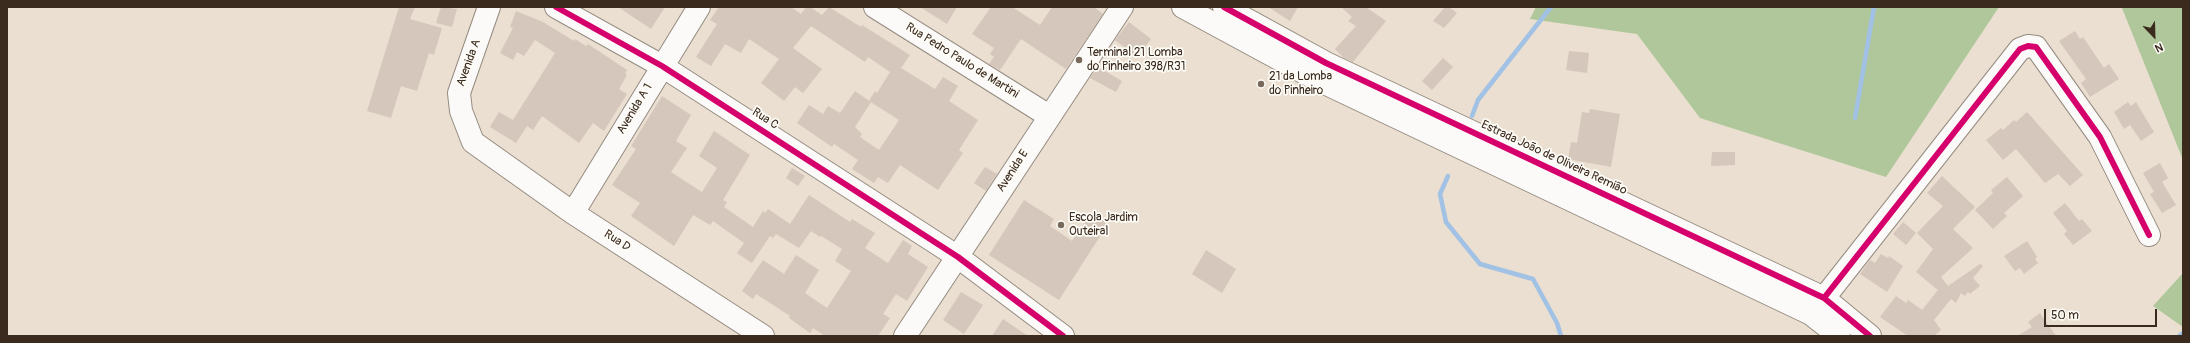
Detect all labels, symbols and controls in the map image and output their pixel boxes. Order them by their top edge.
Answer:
north arrow [2134,16,2174,56]
street label: Rua Pedro Paulo de Martini [903,20,1021,102]
street label: Avenida A [454,38,484,88]
text: N [2153,40,2165,55]
place label: Terminal 21 Lomba do Pinheiro 398/R31 [1087,46,1185,74]
marker: Terminal 21 Lomba do Pinheiro 398/R31 [1074,55,1084,65]
place label: 21 da Lomba do Pinheiro [1269,70,1332,98]
marker: 21 da Lomba do Pinheiro [1256,79,1266,89]
street label: Avenida A 1 [614,81,656,137]
street label: Rua C [749,105,781,133]
street label: Estrada João de Oliveira Remião [1479,118,1629,198]
street label: Avenida E [994,147,1032,195]
place label: Escola Jardim Outeiral [1069,211,1138,239]
marker: Escola Jardim Outeiral [1056,220,1066,230]
street label: Rua D [601,227,633,255]
scale bar [2046,301,2159,327]
text: 50 m [2051,308,2079,323]

